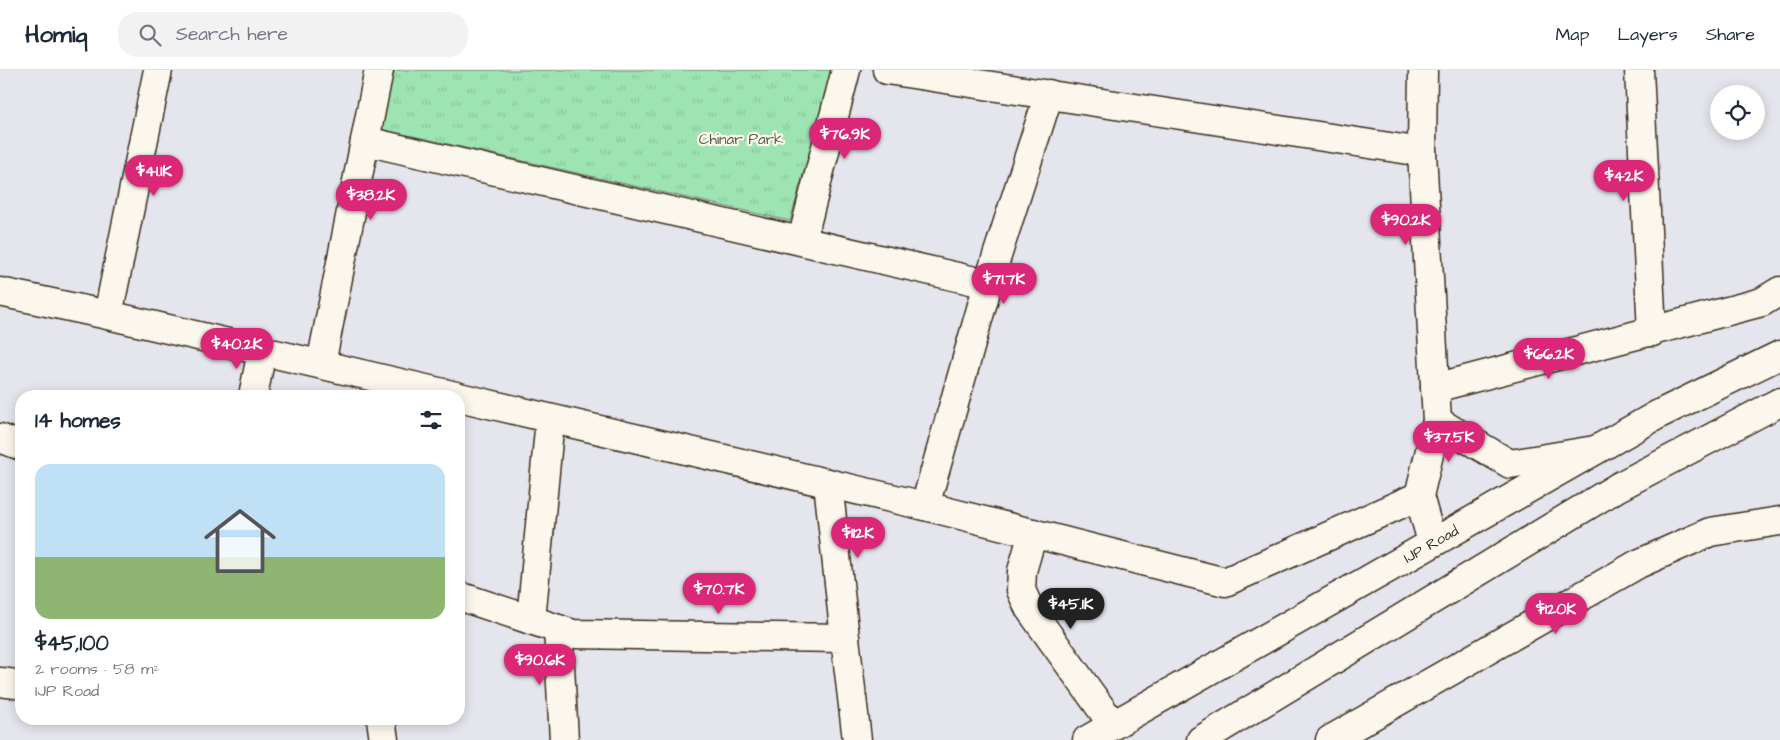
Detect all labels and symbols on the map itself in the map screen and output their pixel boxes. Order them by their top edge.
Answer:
pin: $76.9K [804,118,886,160]
park label: Chinar Park [699,129,783,150]
pin: $41.1K [113,154,195,197]
pin: $42K [1594,160,1654,202]
pin: $38.2K [330,178,412,221]
pin: $90.2K [1365,204,1447,246]
pin: $71.7K [963,262,1045,305]
pin: $40.2K [196,328,278,370]
pin: $66.2K [1508,338,1590,380]
pin: $37.5K [1408,420,1490,463]
pin: $112K [823,516,893,559]
street label: IJP Road [1400,520,1463,568]
pin: $70.7K [678,572,760,615]
pin: $45.1K [1030,588,1112,630]
pin: $120K [1521,592,1591,635]
pin: $90.6K [499,644,581,686]

